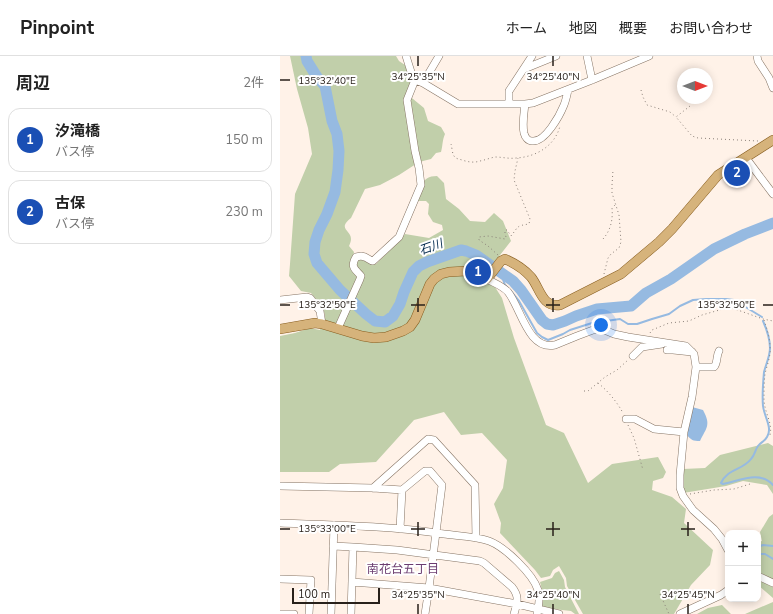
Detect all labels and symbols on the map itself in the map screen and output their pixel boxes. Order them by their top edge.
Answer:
north arrow [677,68,713,104]
text: 34°25'35"N [391,70,445,84]
text: 34°25'40"N [526,70,580,84]
text: 135°32'40"E [298,74,356,88]
pin: 2 [724,158,750,188]
water label: 石川 [417,235,447,259]
pin: 1 [465,257,491,287]
text: 135°32'50"E [298,298,356,312]
text: 135°32'50"E [697,298,755,312]
your location [591,315,611,335]
text: 135°33'00"E [298,522,356,536]
district label: 南花台五丁目 [367,561,439,577]
scale bar [292,586,380,605]
text: 34°25'35"N [391,588,445,602]
text: 34°25'40"N [526,588,580,602]
text: 34°25'45"N [661,588,715,602]

